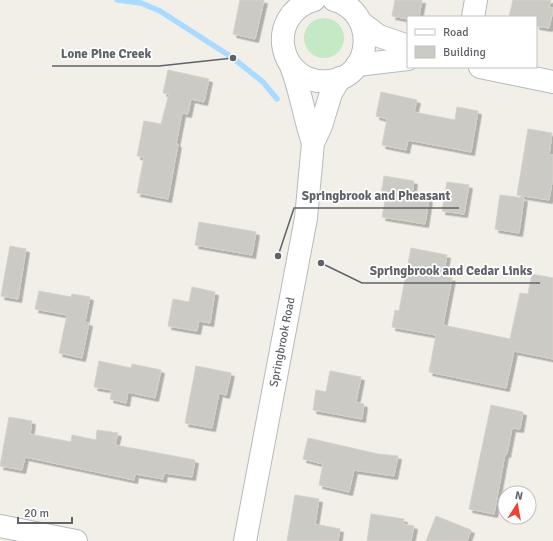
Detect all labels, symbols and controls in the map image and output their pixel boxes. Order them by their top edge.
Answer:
legend [407,16,537,68]
text: Road [443,25,469,40]
callout: Lone Pine Creek [52,41,159,66]
text: Building [443,45,486,60]
text: Lone Pine Creek [61,46,151,62]
callout: Springbrook and Pheasant [294,183,459,208]
text: Springbrook and Pheasant [302,188,450,204]
callout: Springbrook and Cedar Links [362,258,540,283]
text: Springbrook and Cedar Links [370,263,533,279]
street label: Springbrook Road [266,296,299,388]
north arrow [497,485,537,525]
text: N [514,489,524,503]
scale bar [18,499,72,525]
text: 20 m [24,506,49,521]

